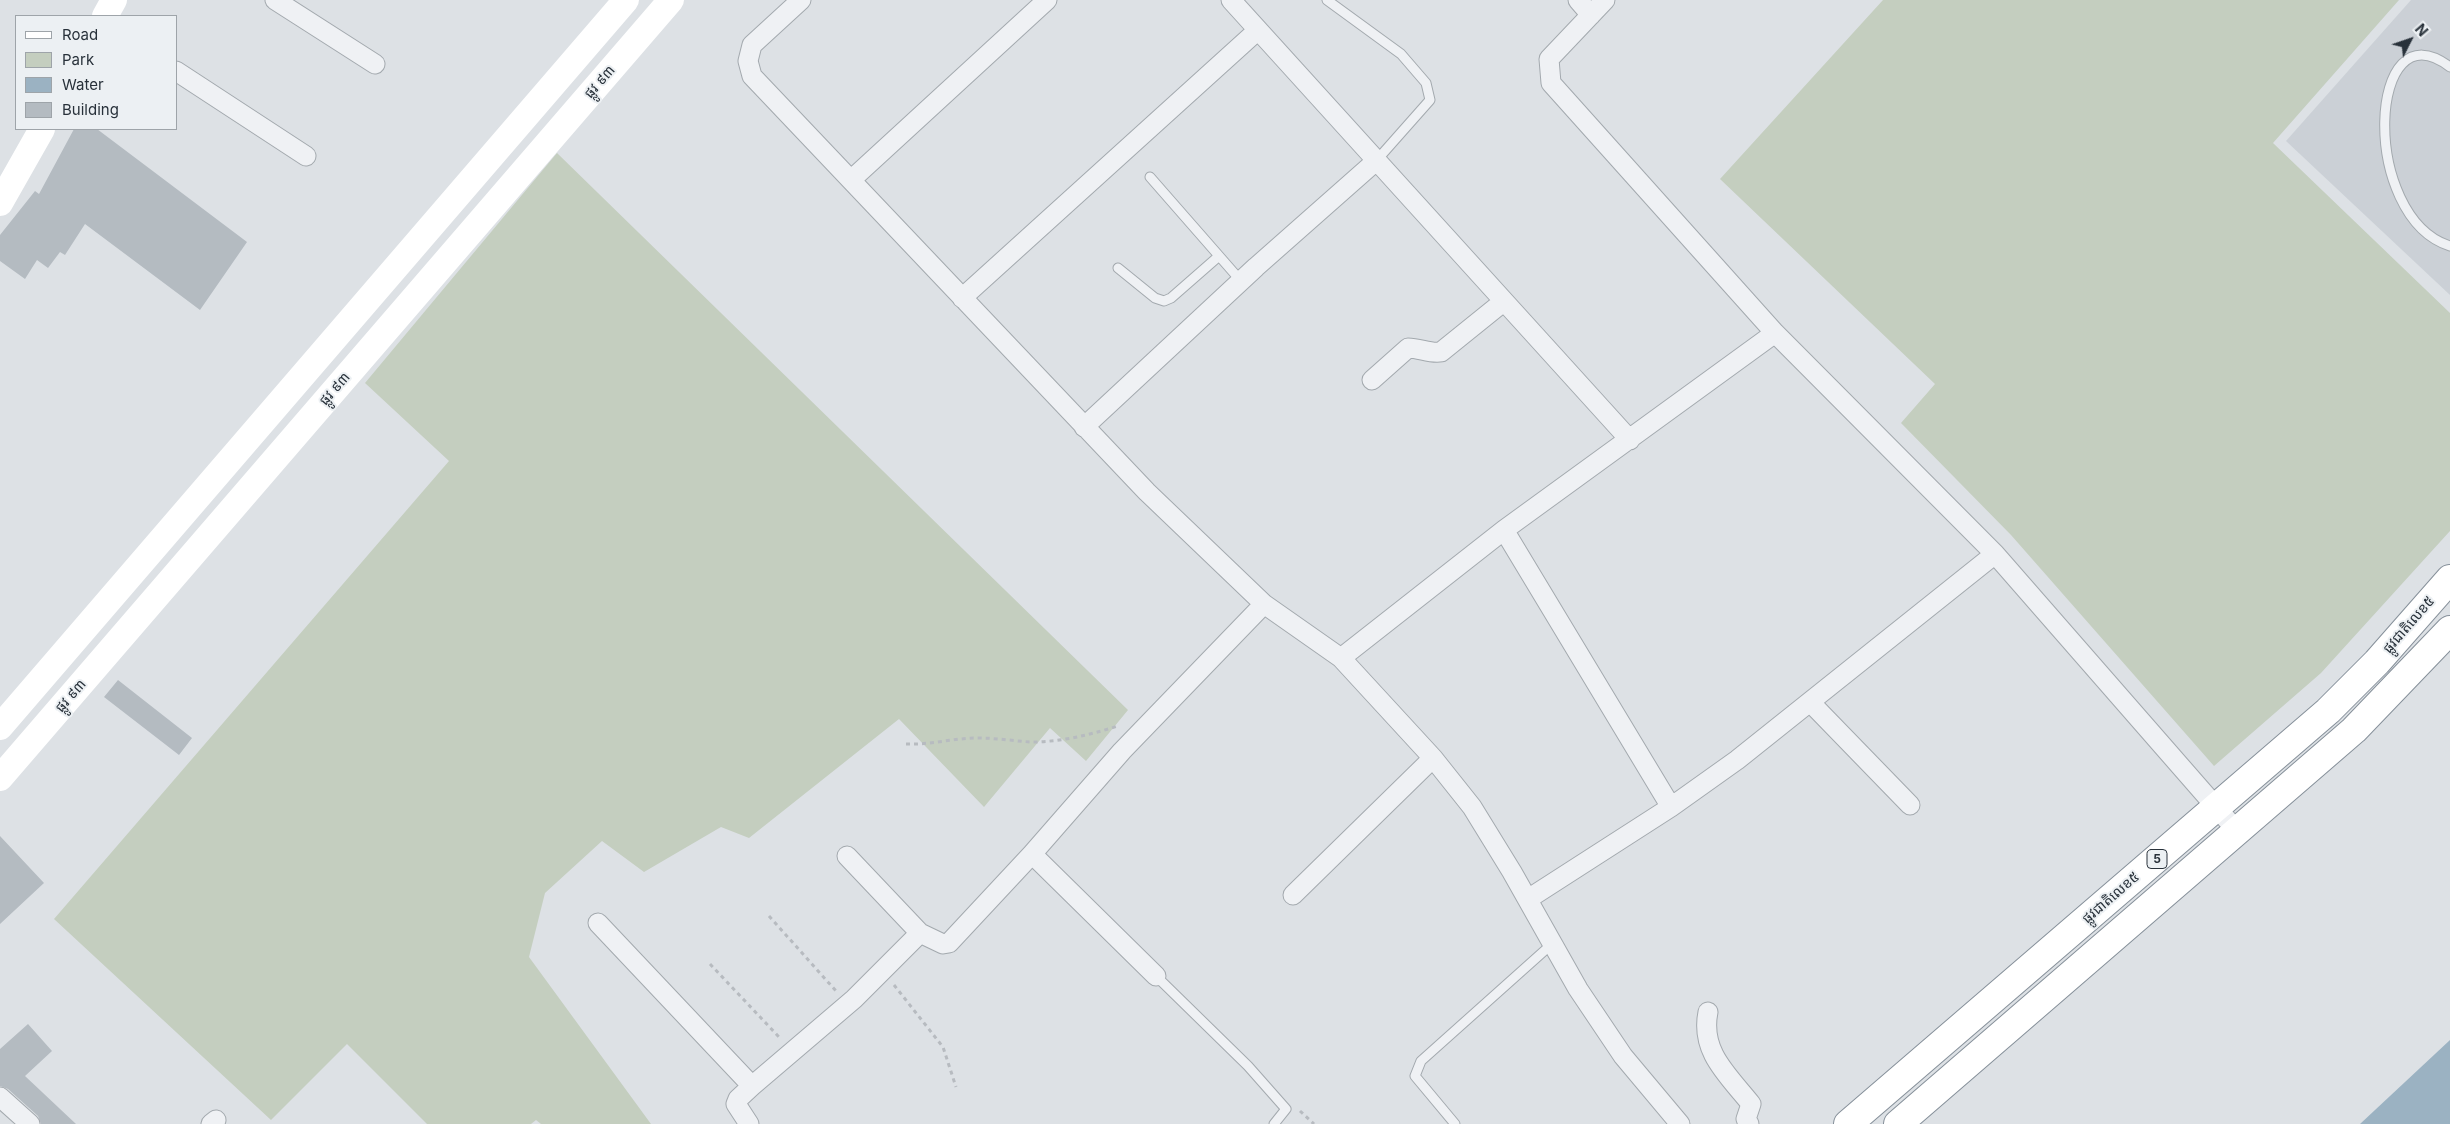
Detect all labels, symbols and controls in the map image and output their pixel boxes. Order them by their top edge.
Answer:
legend [15,15,178,130]
north arrow [2385,15,2435,65]
text: N [2412,20,2432,39]
text: Road [62,25,98,44]
text: Park [62,50,94,69]
street label: ផ្លូវ ៩៣ [581,62,619,102]
text: Water [62,75,104,94]
text: Building [62,100,119,119]
street label: ផ្លូវ ៩៣ [316,369,354,409]
street label: ផ្លូវជាតិលេខ៥ [2380,593,2438,657]
street label: ផ្លូវ ៩៣ [52,676,90,716]
road number: 5 [2147,850,2167,869]
street label: ផ្លូវជាតិលេខ៥ [2079,869,2143,927]

